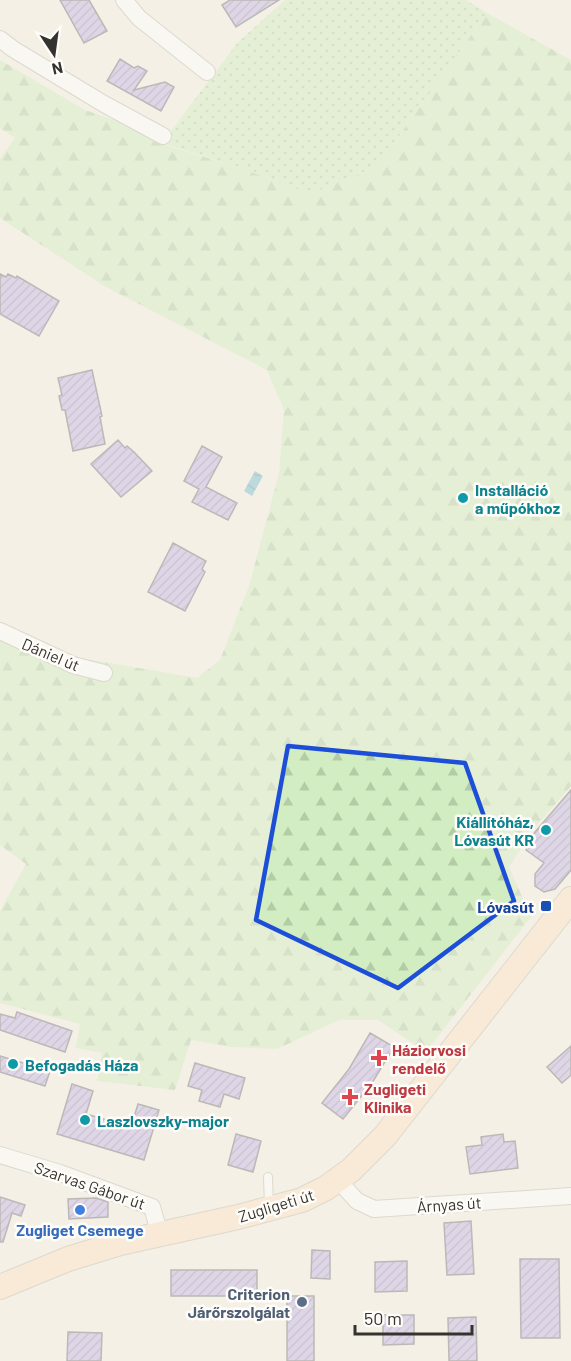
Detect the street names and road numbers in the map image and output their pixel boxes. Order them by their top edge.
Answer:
street label: Dániel út [19,633,83,675]
street label: Szarvas Gábor út [32,1157,148,1213]
street label: Zugligeti út [236,1184,316,1226]
street label: Árnyas út [416,1192,482,1216]

